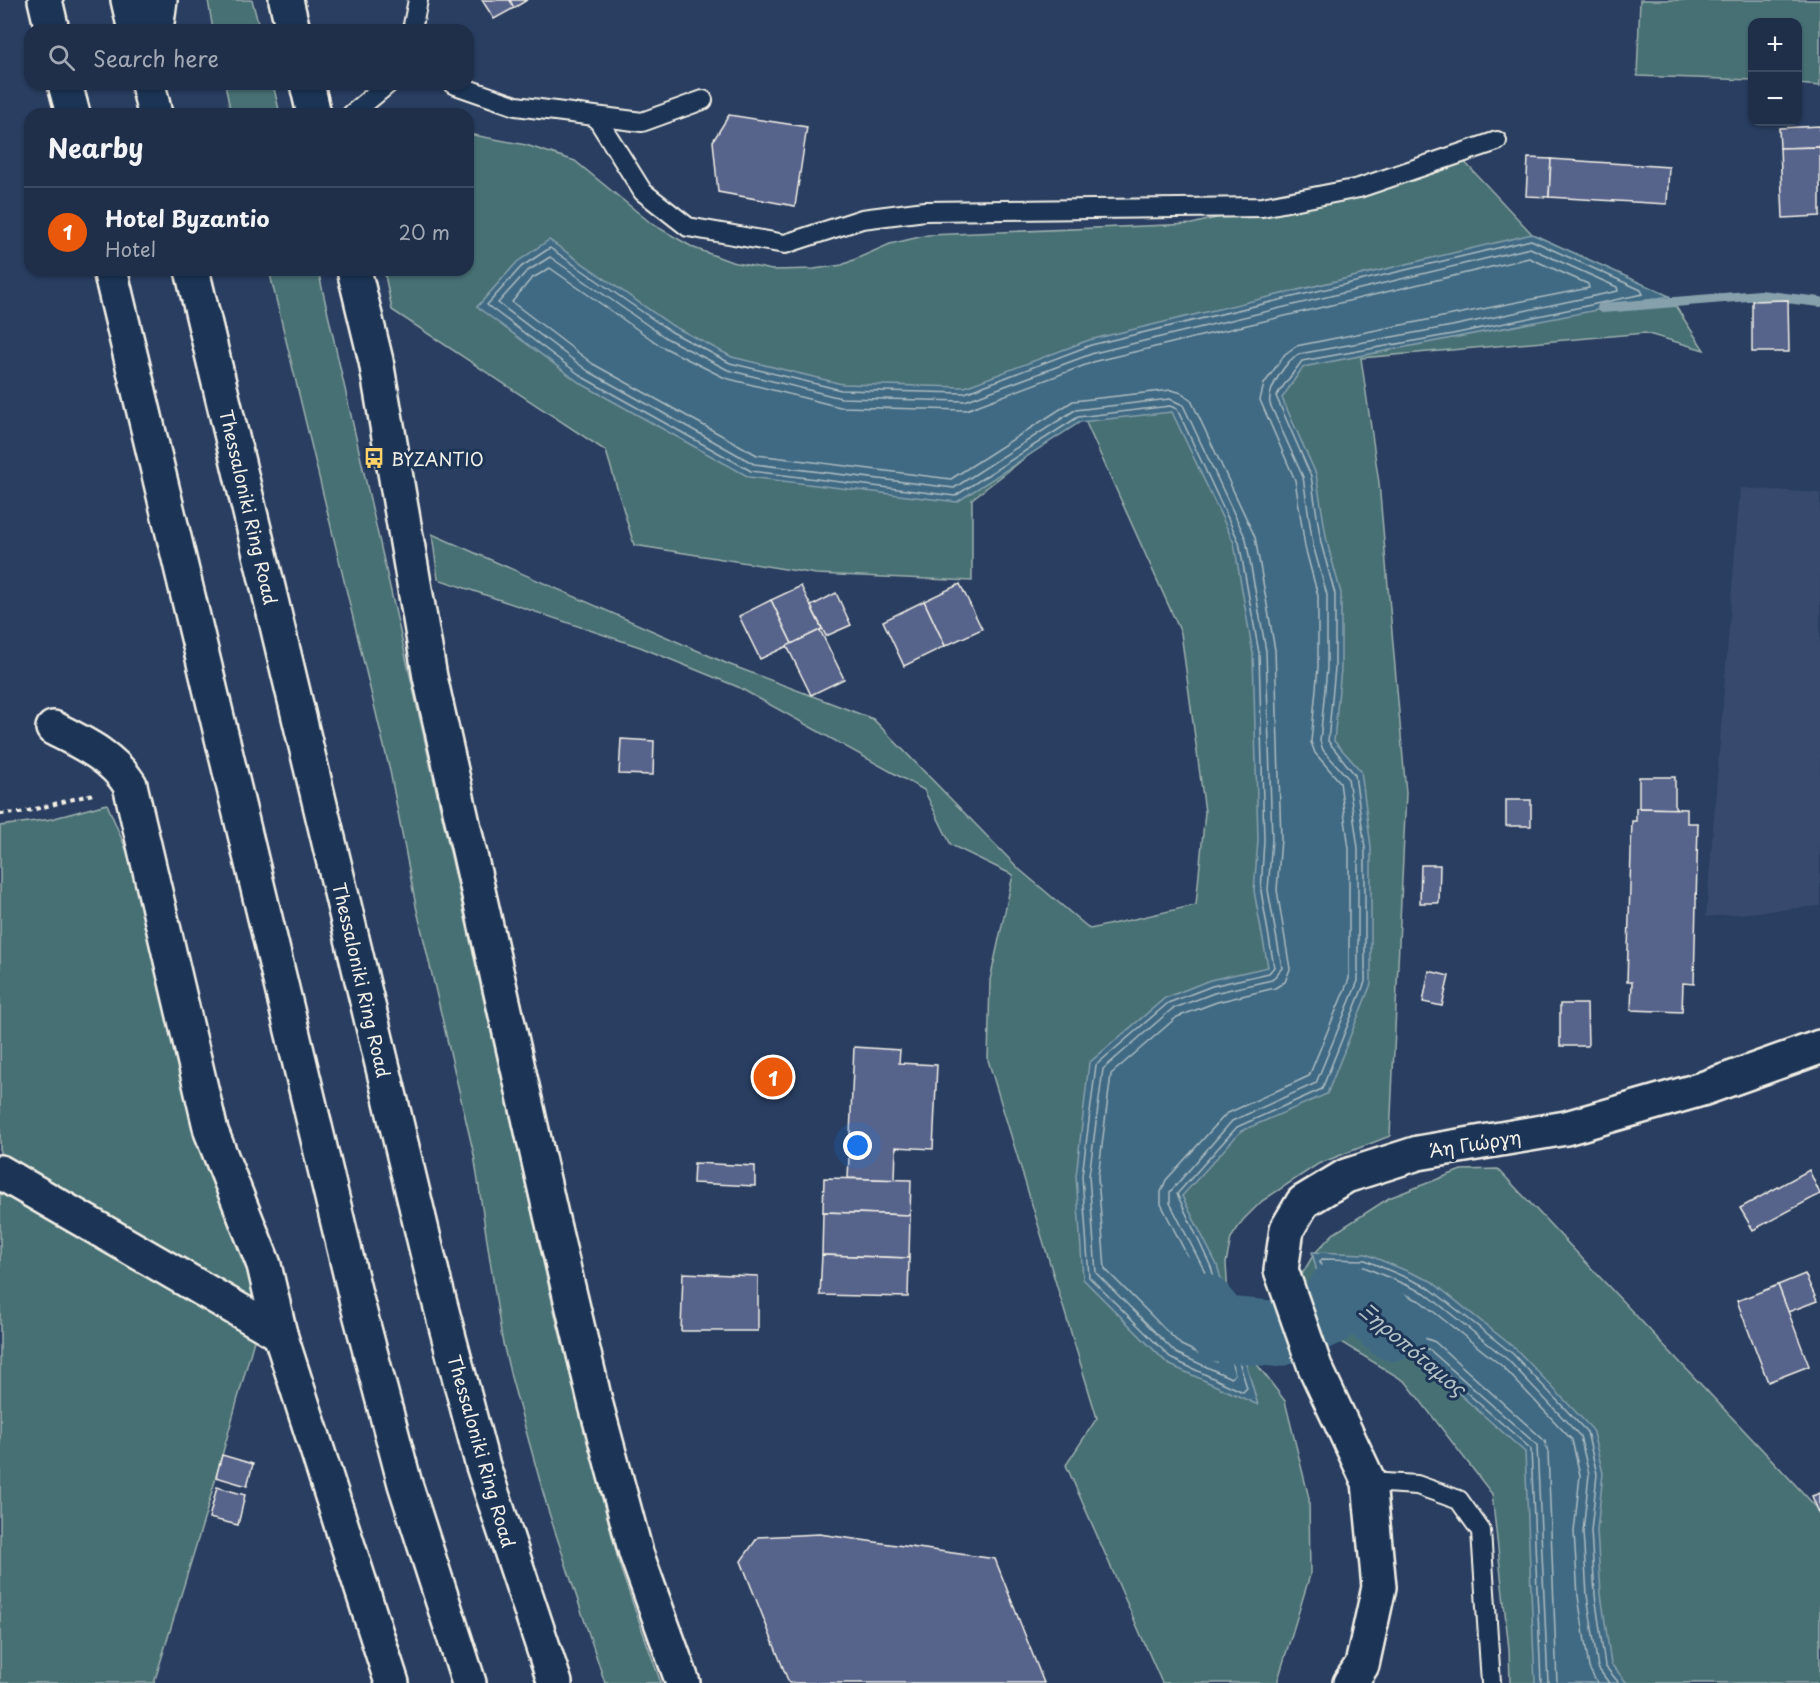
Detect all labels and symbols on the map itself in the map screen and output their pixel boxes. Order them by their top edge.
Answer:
street label: Thessaloniki Ring Road [213,407,285,607]
place label: ΒΥΖΑΝΤΙΟ [391,445,484,472]
bus stop icon: ΒΥΖΑΝΤΙΟ [362,446,386,470]
street label: Thessaloniki Ring Road [326,880,398,1080]
pin: 1 [754,1054,792,1100]
street label: Άη Γιώργη [1427,1122,1523,1164]
your location [843,1131,872,1160]
water label: Ξηροπόταμος [1353,1295,1474,1404]
street label: Thessaloniki Ring Road [442,1351,522,1551]

